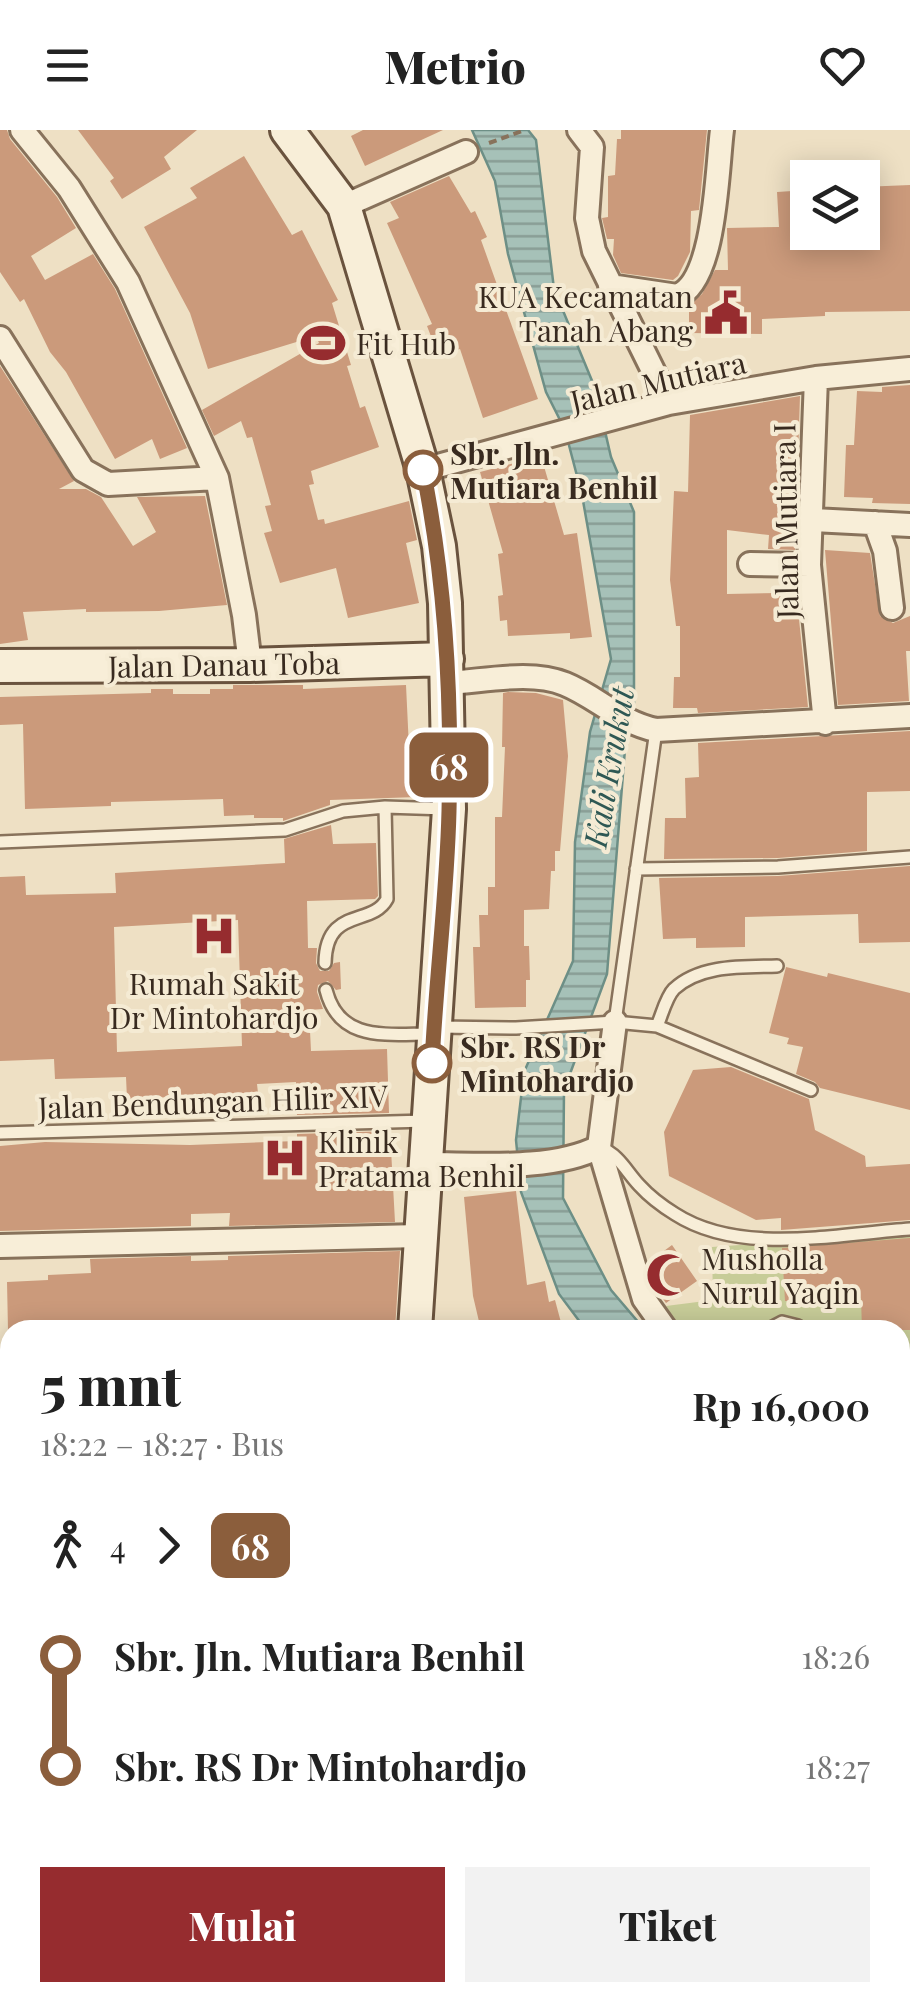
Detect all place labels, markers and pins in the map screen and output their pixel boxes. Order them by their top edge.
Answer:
place label: KUA Kecamatan Tanah Abang [478,276,693,350]
public building icon: KUA Kecamatan Tanah Abang [702,289,750,337]
sports icon: Fit Hub [299,319,347,367]
place label: Fit Hub [356,323,456,363]
place label: Sbr. Jln. Mutiara Benhil [450,433,658,507]
marker: Sbr. Jln. Mutiara Benhil [404,451,442,489]
hospital icon: Rumah Sakit Dr Mintohardjo [190,912,238,960]
place label: Rumah Sakit Dr Mintohardjo [110,963,318,1037]
place label: Sbr. RS Dr Mintohardjo [460,1026,634,1100]
marker: Sbr. RS Dr Mintohardjo [413,1044,451,1082]
place label: Klinik Pratama Benhil [318,1121,525,1195]
hospital icon: Klinik Pratama Benhil [261,1134,309,1182]
place label: Musholla Nurul Yaqin [701,1238,859,1312]
mosque icon: Musholla Nurul Yaqin [644,1251,692,1299]

